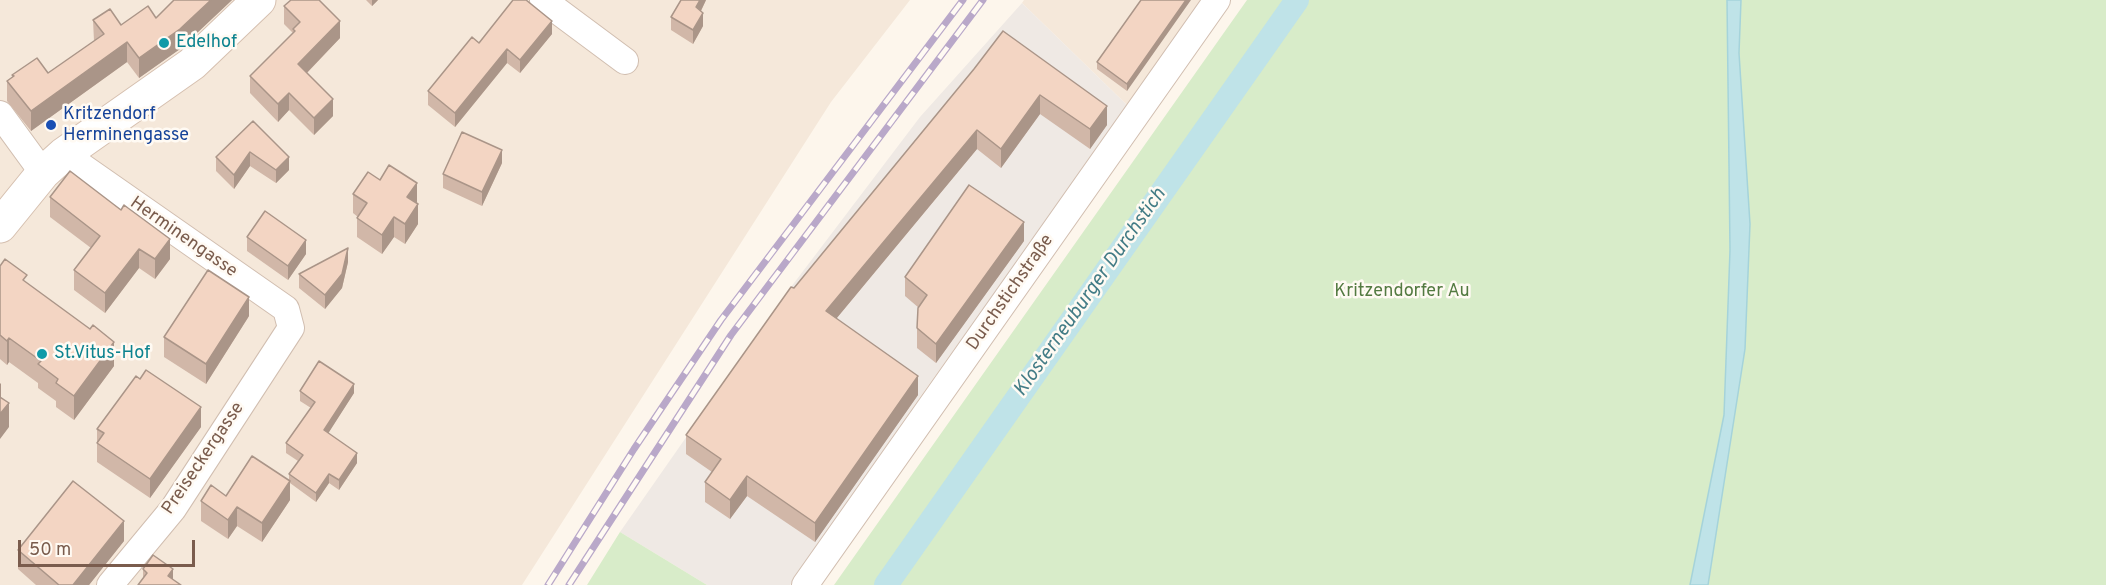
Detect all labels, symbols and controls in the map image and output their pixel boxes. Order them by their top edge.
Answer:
place label: Edelhof [176,32,237,54]
marker: Edelhof [157,36,171,50]
place label: Kritzendorf Herminengasse [63,104,189,146]
marker: Kritzendorf Herminengasse [44,118,58,132]
water label: Klosterneuburger Durchstich [1010,184,1172,402]
street label: Herminengasse [125,193,241,283]
street label: Durchstichstraße [963,231,1059,355]
park label: Kritzendorfer Au [1334,281,1470,303]
place label: St.Vitus-Hof [54,343,150,365]
marker: St.Vitus-Hof [35,347,49,361]
street label: Preiseckergasse [158,399,250,519]
scale bar [21,528,198,566]
text: 50 m [29,539,71,562]

